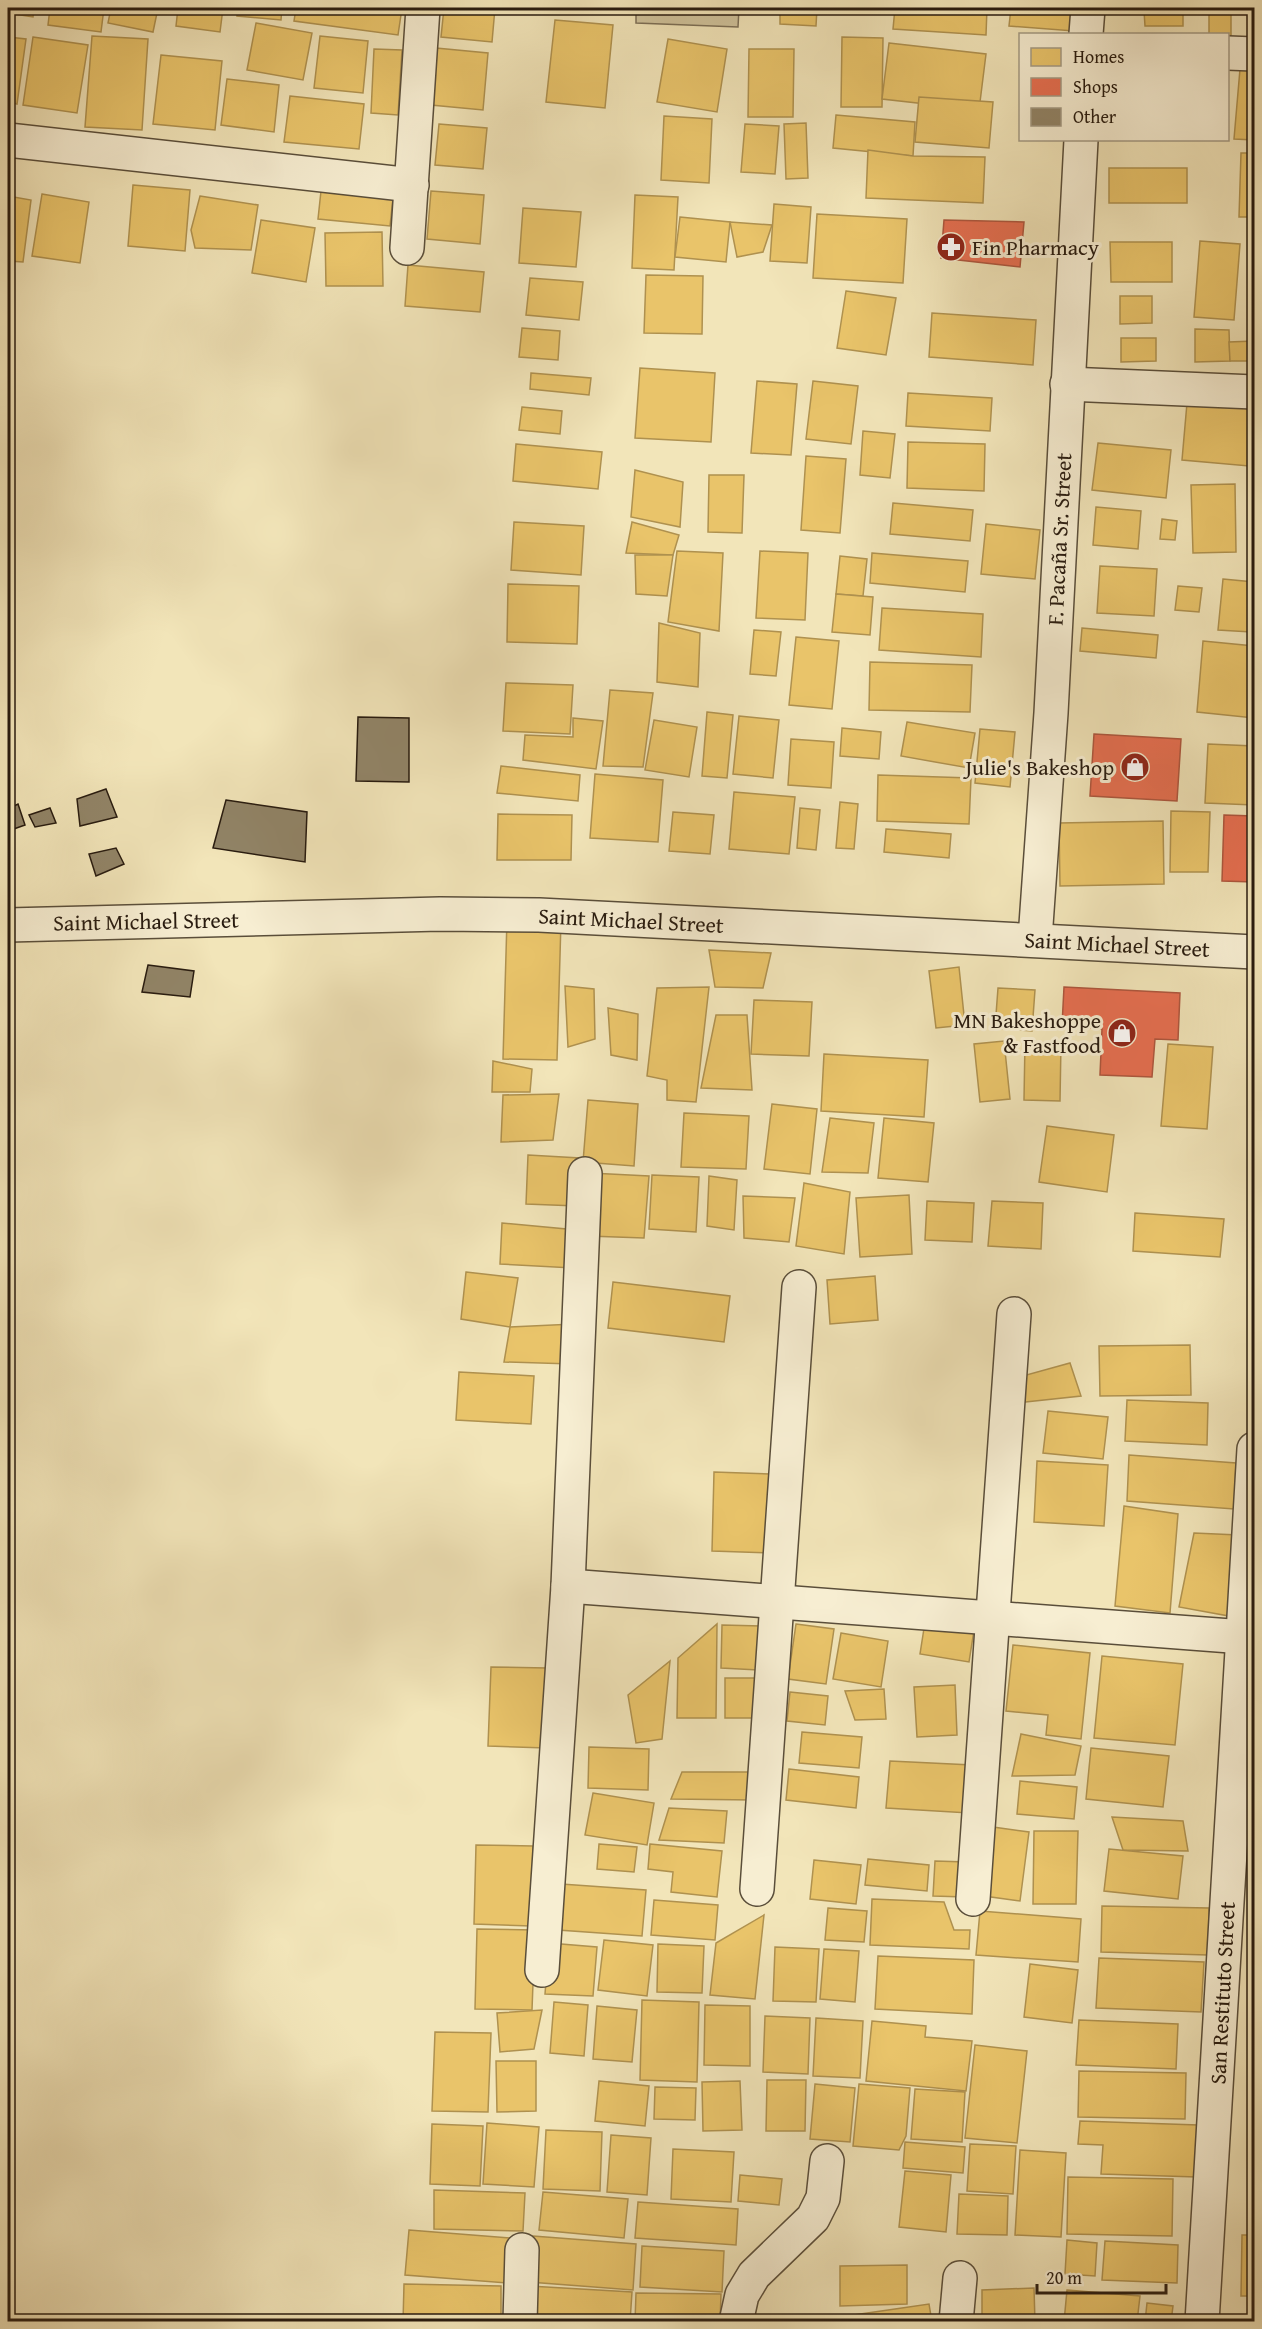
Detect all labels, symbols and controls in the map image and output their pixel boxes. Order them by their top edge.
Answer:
legend [1019,33,1229,141]
text: Homes [1073,43,1124,70]
text: Shops [1073,73,1118,100]
text: Other [1073,103,1117,130]
pharmacy icon: Fin Pharmacy [935,231,967,263]
place label: Fin Pharmacy [972,231,1099,263]
street label: F. Pacaña Sr. Street [1039,452,1080,626]
place label: Julie's Bakeshop [962,751,1114,783]
shop icon: Julie's Bakeshop [1119,751,1151,783]
street label: Saint Michael Street [537,899,725,941]
street label: Saint Michael Street [53,903,239,939]
street label: Saint Michael Street [1023,923,1211,965]
place label: MN Bakeshoppe & Fastfood [953,1004,1101,1061]
shop icon: MN Bakeshoppe & Fastfood [1106,1017,1138,1049]
street label: San Restituto Street [1201,1900,1243,2085]
scale bar [1037,2257,1166,2295]
text: 20 m [1046,2264,1082,2291]

